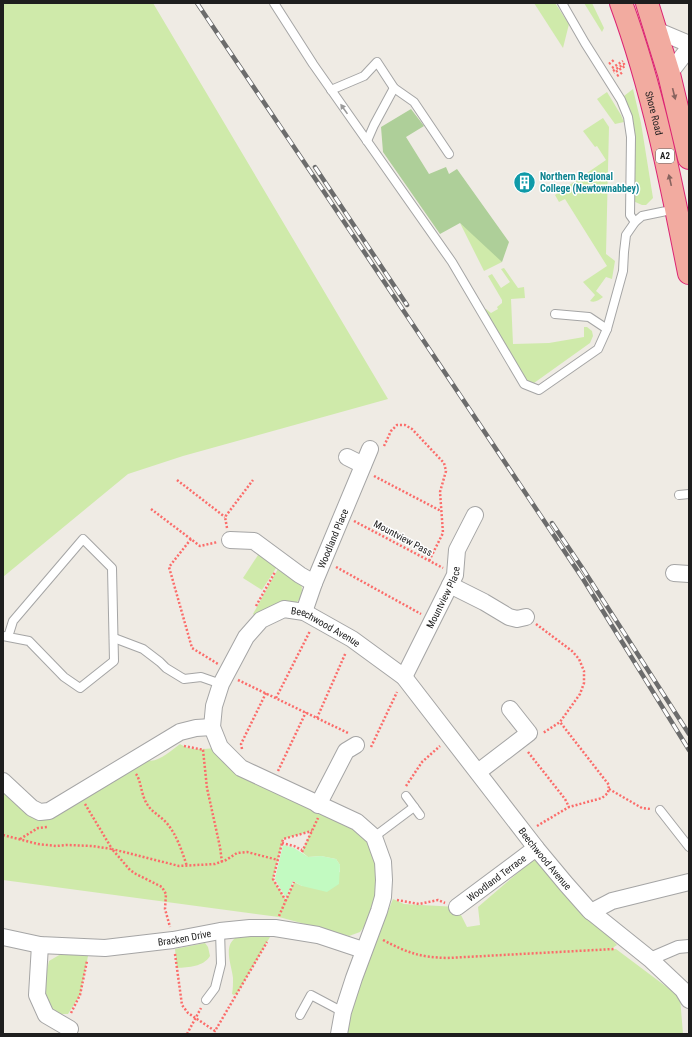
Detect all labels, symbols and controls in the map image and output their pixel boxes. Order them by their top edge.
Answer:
one-way arrow [671,88,677,100]
street label: Shore Road [643,90,665,136]
one-way arrow [340,104,348,114]
road number: A2 [656,149,674,163]
building icon: Northern Regional College (Newtownabbey) [511,169,537,195]
place label: Northern Regional College (Newtownabbey) [540,171,639,195]
one-way arrow [666,174,672,186]
street label: Woodland Place [315,507,350,570]
street label: Mountview Pass [372,518,435,558]
street label: Mountview Place [424,566,461,630]
street label: Beechwood Avenue [290,605,363,649]
street label: Beechwood Avenue [517,825,574,892]
street label: Woodland Terrace [465,852,528,903]
street label: Bracken Drive [157,927,212,947]

